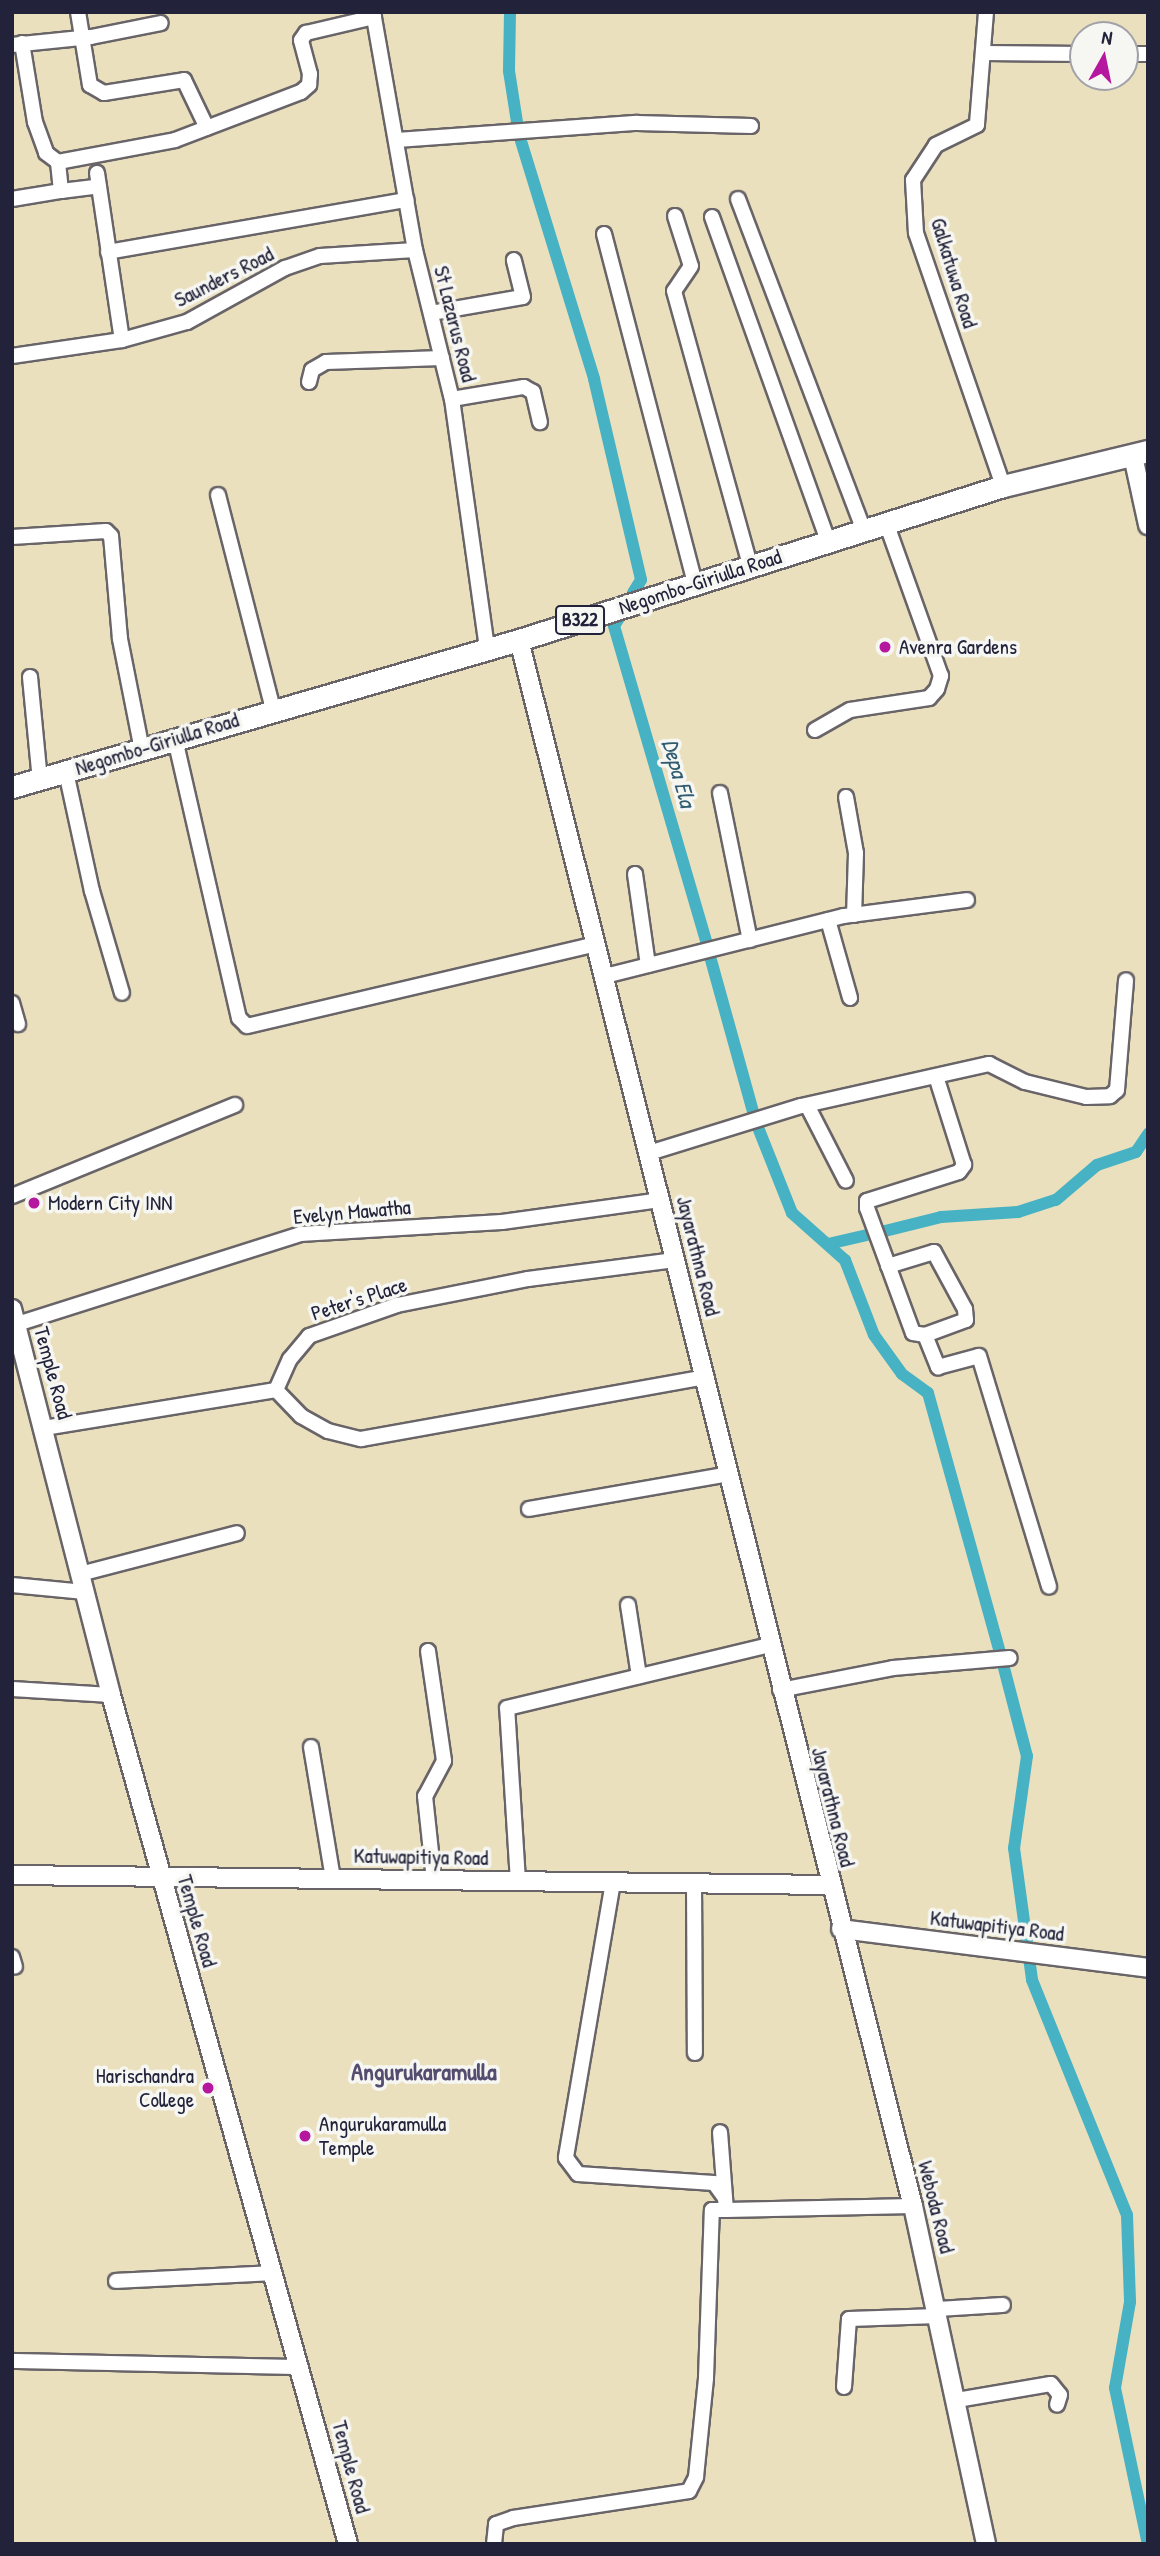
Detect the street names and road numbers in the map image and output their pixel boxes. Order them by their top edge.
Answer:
street label: Galkatuwa Road [925,215,983,331]
street label: Saunders Road [170,241,278,313]
street label: St Lazarus Road [428,263,482,385]
street label: Negombo-Giriulla Road [615,544,785,620]
road number: B322 [554,604,606,636]
street label: Negombo-Giriulla Road [72,707,242,781]
street label: Evelyn Mawatha [292,1194,412,1230]
street label: Jayarathna Road [671,1194,725,1318]
street label: Peter's Place [308,1272,410,1326]
street label: Temple Road [29,1324,77,1422]
street label: Jayarathna Road [806,1745,860,1869]
street label: Katuwapitiya Road [353,1843,489,1871]
street label: Temple Road [172,1872,222,1970]
street label: Katuwapitiya Road [929,1905,1065,1947]
street label: Weboda Road [912,2158,960,2256]
street label: Temple Road [327,2418,375,2516]

